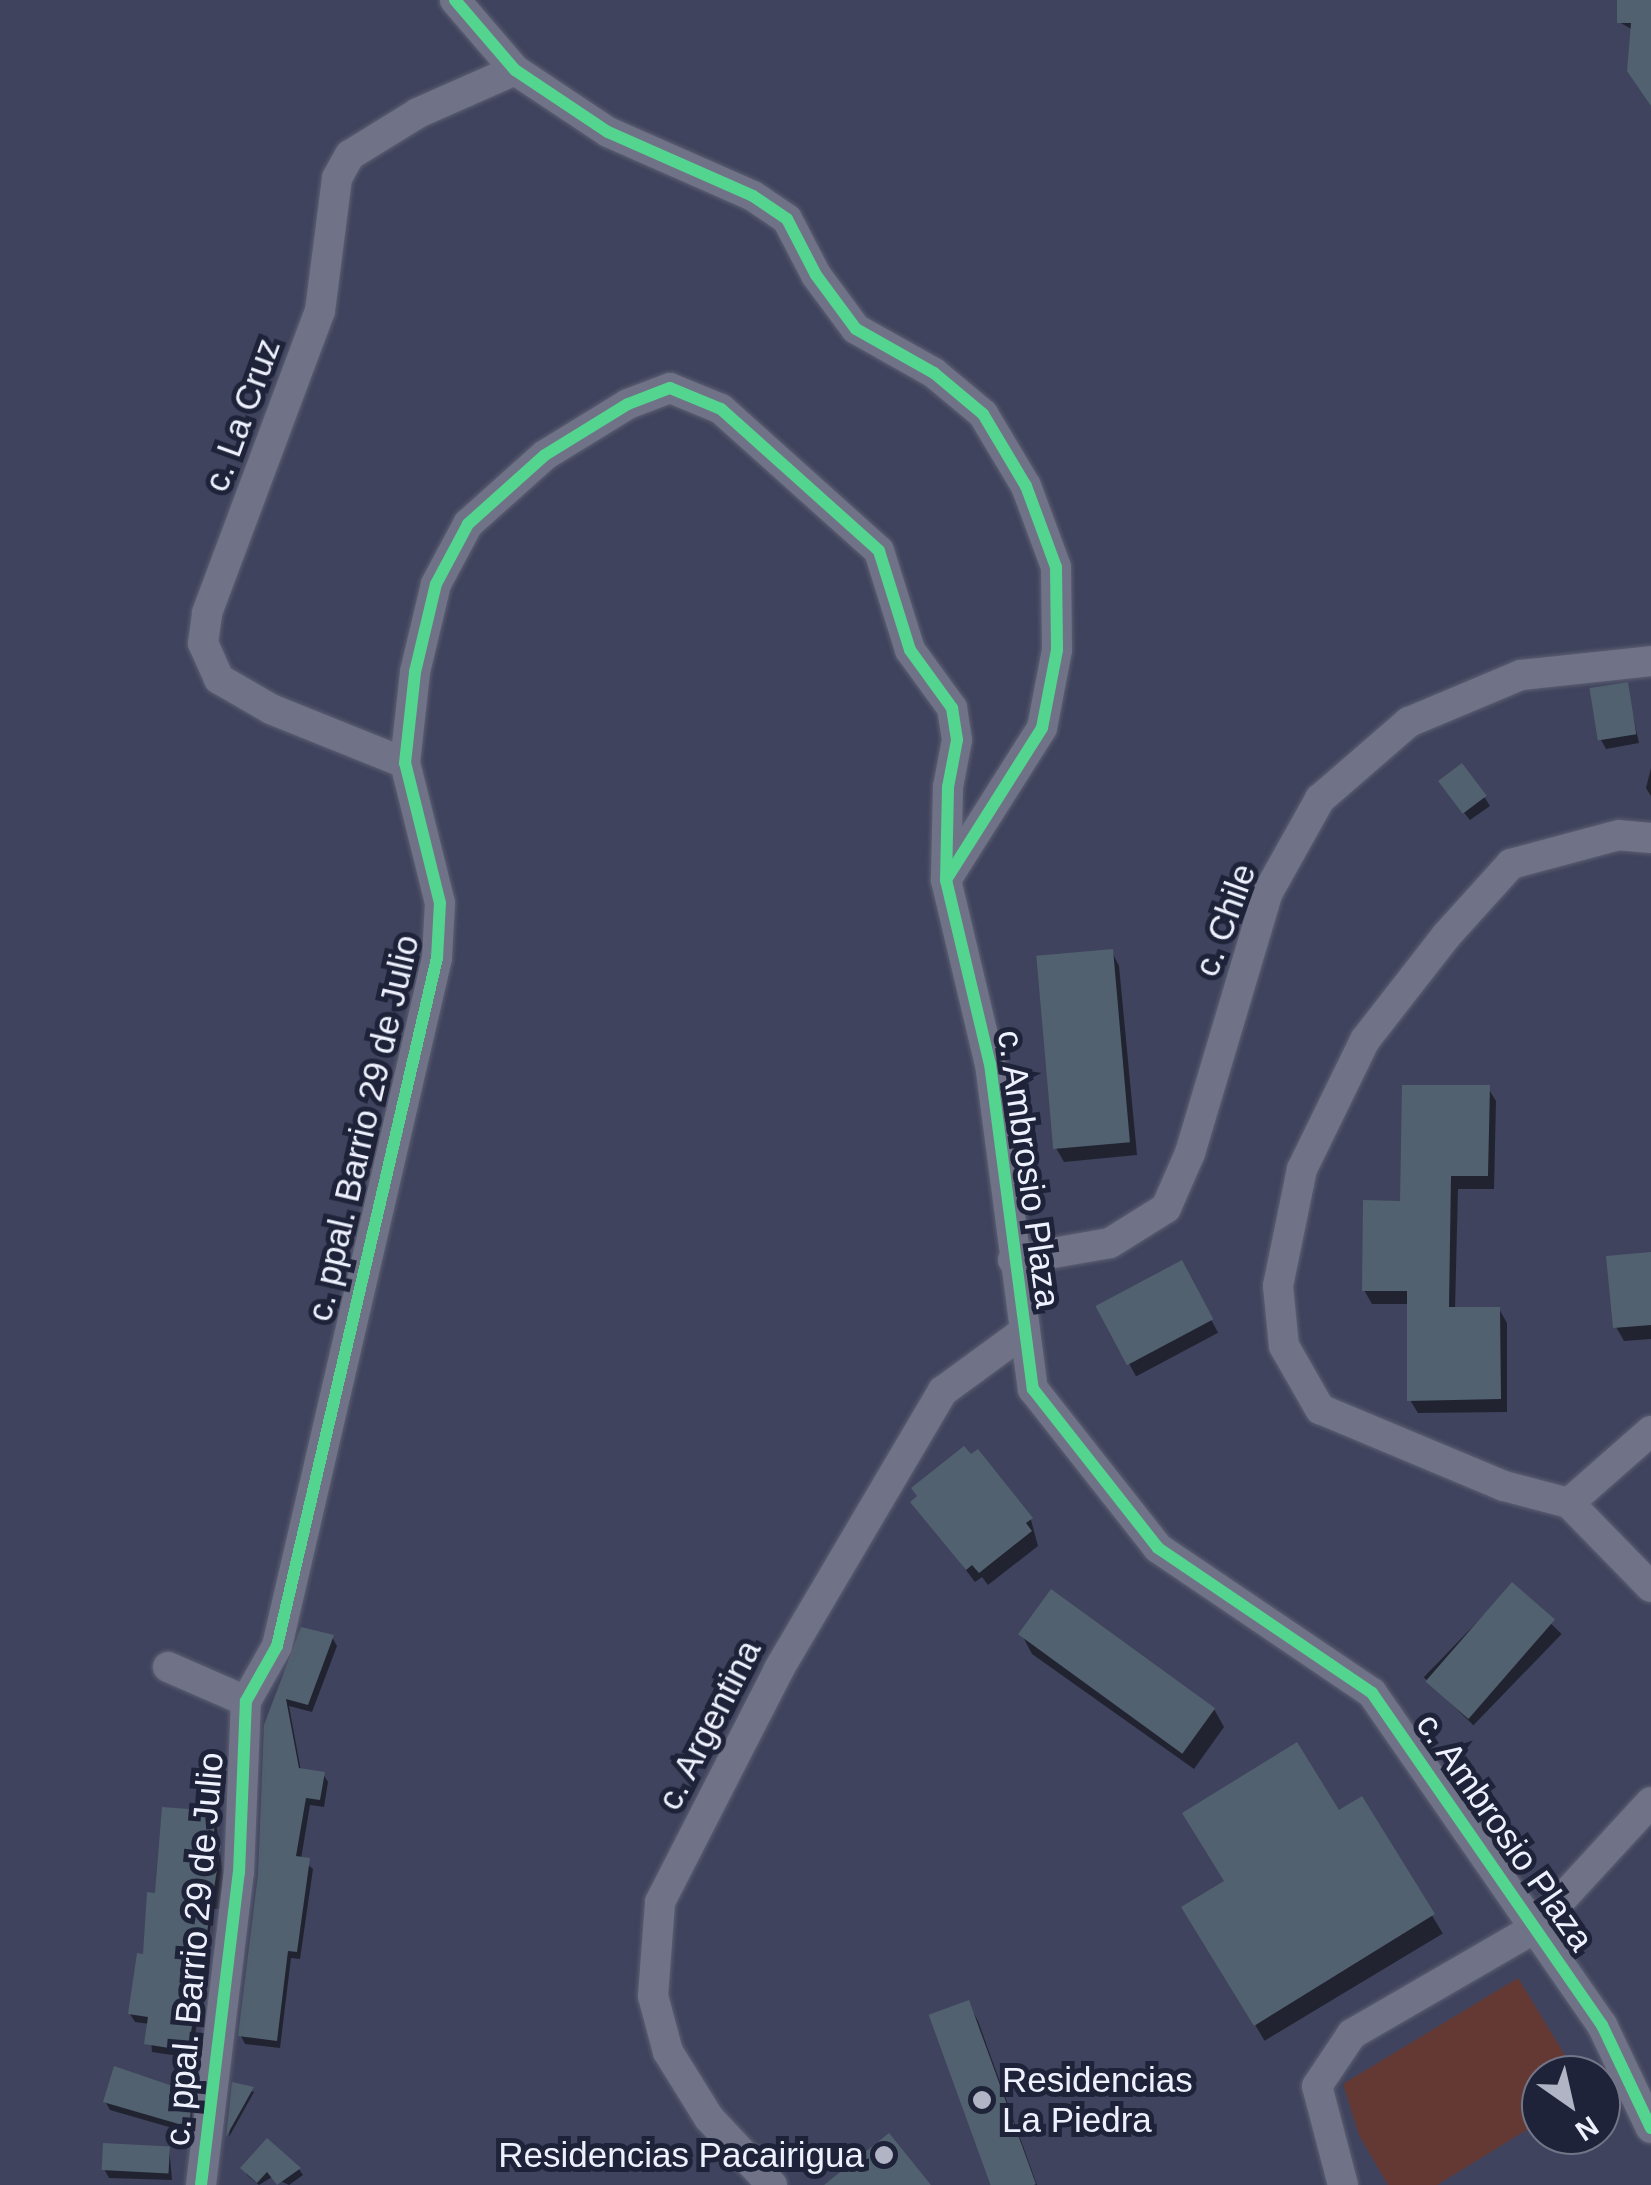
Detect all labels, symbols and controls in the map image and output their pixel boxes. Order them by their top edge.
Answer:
street label: c. La Cruz [195,333,289,497]
street label: c. Chile [1185,858,1265,982]
street label: c. ppal. Barrio 29 de Julio [298,931,428,1325]
street label: c. Ambrosio Plaza [989,1026,1069,1312]
street label: c. Argentina [648,1632,770,1818]
street label: c. Ambrosio Plaza [1407,1704,1603,1960]
street label: c. ppal. Barrio 29 de Julio [156,1750,232,2148]
north arrow [1521,2055,1621,2155]
place label: Residencias La Piedra [1002,2059,1193,2141]
marker: Residencias La Piedra [971,2089,993,2111]
text: N [1570,2110,1604,2147]
place label: Residencias Pacairigua [498,2134,864,2176]
marker: Residencias Pacairigua [873,2144,895,2166]

